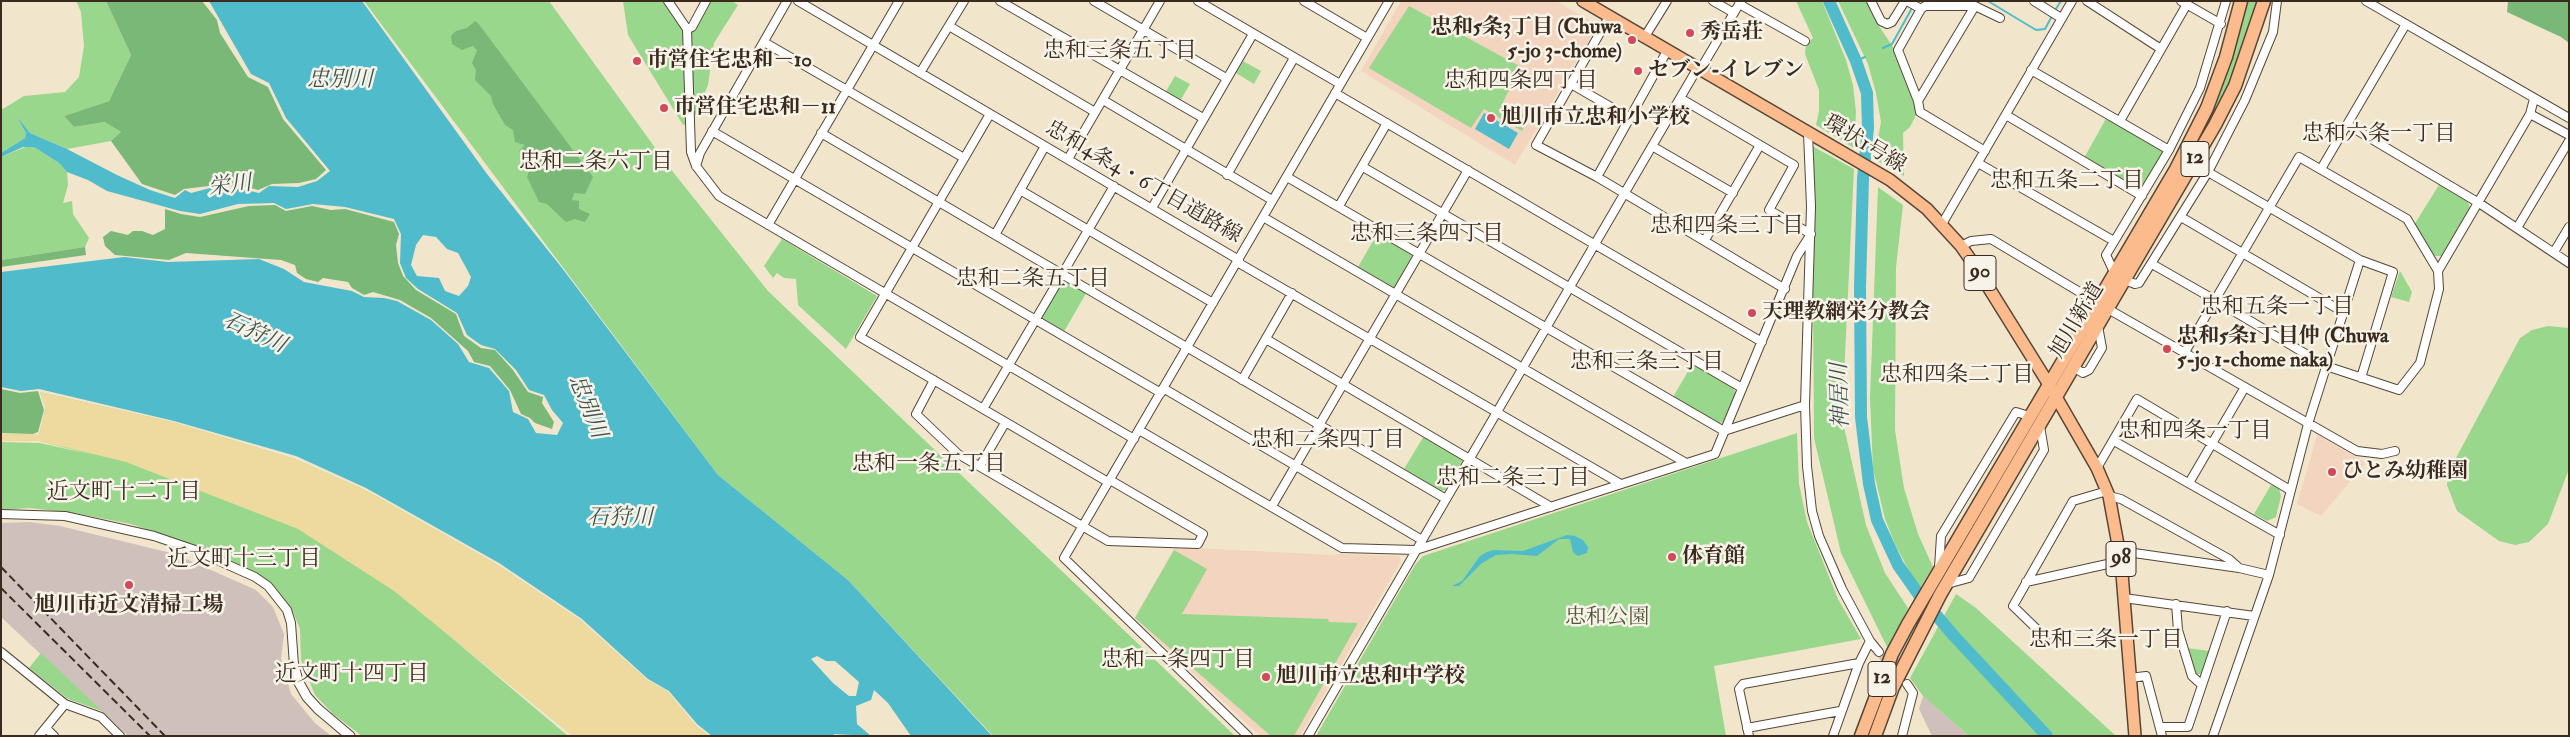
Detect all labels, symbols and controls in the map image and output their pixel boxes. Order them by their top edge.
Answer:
place label: 忠和5条3丁目 (Chuwa 5-jo 3-chome) [1431,15,1622,65]
place label: 秀岳荘 [1700,20,1763,46]
marker: 秀岳荘 [1684,27,1696,39]
marker: 忠和5条3丁目 (Chuwa 5-jo 3-chome) [1626,34,1638,46]
district label: 忠和三条五丁目 [1043,39,1197,65]
place label: 市営住宅忠和－10 [647,48,812,74]
marker: 市営住宅忠和－10 [631,55,643,67]
place label: セブン-イレブン [1648,58,1804,84]
marker: セブン-イレブン [1632,65,1644,77]
water label: 忠別川 [307,68,373,94]
district label: 忠和四条四丁目 [1444,69,1598,95]
place label: 市営住宅忠和－11 [674,95,836,121]
marker: 市営住宅忠和－11 [658,102,670,114]
place label: 旭川市立忠和小学校 [1501,105,1690,131]
street label: 環状1号線 [1818,111,1910,179]
marker: 旭川市立忠和小学校 [1485,112,1497,124]
street label: 忠和4条4・6丁目道路線 [1040,117,1246,249]
district label: 忠和六条一丁目 [2302,122,2456,148]
road number: 12 [2181,142,2209,176]
district label: 忠和二条六丁目 [519,150,673,176]
district label: 忠和五条二丁目 [1990,169,2144,195]
water label: 栄川 [207,171,253,203]
district label: 忠和四条三丁目 [1650,214,1804,240]
district label: 忠和三条四丁目 [1350,222,1504,248]
road number: 90 [1964,256,1996,290]
district label: 忠和二条五丁目 [956,267,1110,293]
street label: 旭川新道 [2046,279,2110,363]
district label: 忠和五条一丁目 [2200,295,2354,321]
place label: 天理教網栄分教会 [1762,300,1930,326]
marker: 天理教網栄分教会 [1746,307,1758,319]
water label: 石狩川 [219,308,289,360]
place label: 忠和5条1丁目仲 (Chuwa 5-jo 1-chome naka) [2177,324,2389,374]
marker: 忠和5条1丁目仲 (Chuwa 5-jo 1-chome naka) [2161,343,2173,355]
district label: 忠和三条三丁目 [1570,350,1724,376]
water label: 神居川 [1828,363,1856,429]
district label: 忠和四条二丁目 [1880,363,2034,389]
water label: 忠別川 [561,371,611,443]
district label: 忠和四条一丁目 [2118,419,2272,445]
district label: 忠和二条四丁目 [1251,428,1405,454]
district label: 忠和一条五丁目 [852,452,1006,478]
place label: ひとみ幼稚園 [2342,459,2468,485]
district label: 忠和二条三丁目 [1436,466,1590,492]
marker: ひとみ幼稚園 [2326,466,2338,478]
district label: 近文町十二丁目 [47,480,201,506]
water label: 石狩川 [587,506,653,532]
road number: 98 [2106,542,2136,576]
place label: 体育館 [1682,544,1745,570]
district label: 近文町十三丁目 [167,547,321,573]
marker: 体育館 [1666,551,1678,563]
marker: 旭川市近文清掃工場 [123,579,135,591]
place label: 旭川市近文清掃工場 [35,593,223,619]
park label: 忠和公園 [1565,605,1649,631]
district label: 忠和三条一丁目 [2029,628,2183,654]
district label: 忠和一条四丁目 [1101,648,1255,674]
district label: 近文町十四丁目 [275,662,429,688]
road number: 12 [1868,662,1896,696]
place label: 旭川市立忠和中学校 [1276,664,1465,690]
marker: 旭川市立忠和中学校 [1260,671,1272,683]

